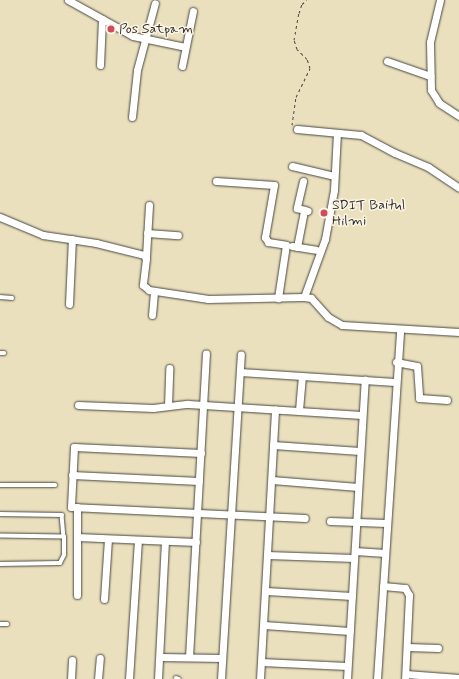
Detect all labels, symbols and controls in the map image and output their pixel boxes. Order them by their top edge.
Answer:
place label: Pos Satpam [119,21,184,37]
marker: Pos Satpam [106,24,116,34]
place label: SDIT Baitul Hilmi [332,197,406,230]
marker: SDIT Baitul Hilmi [319,208,329,218]

